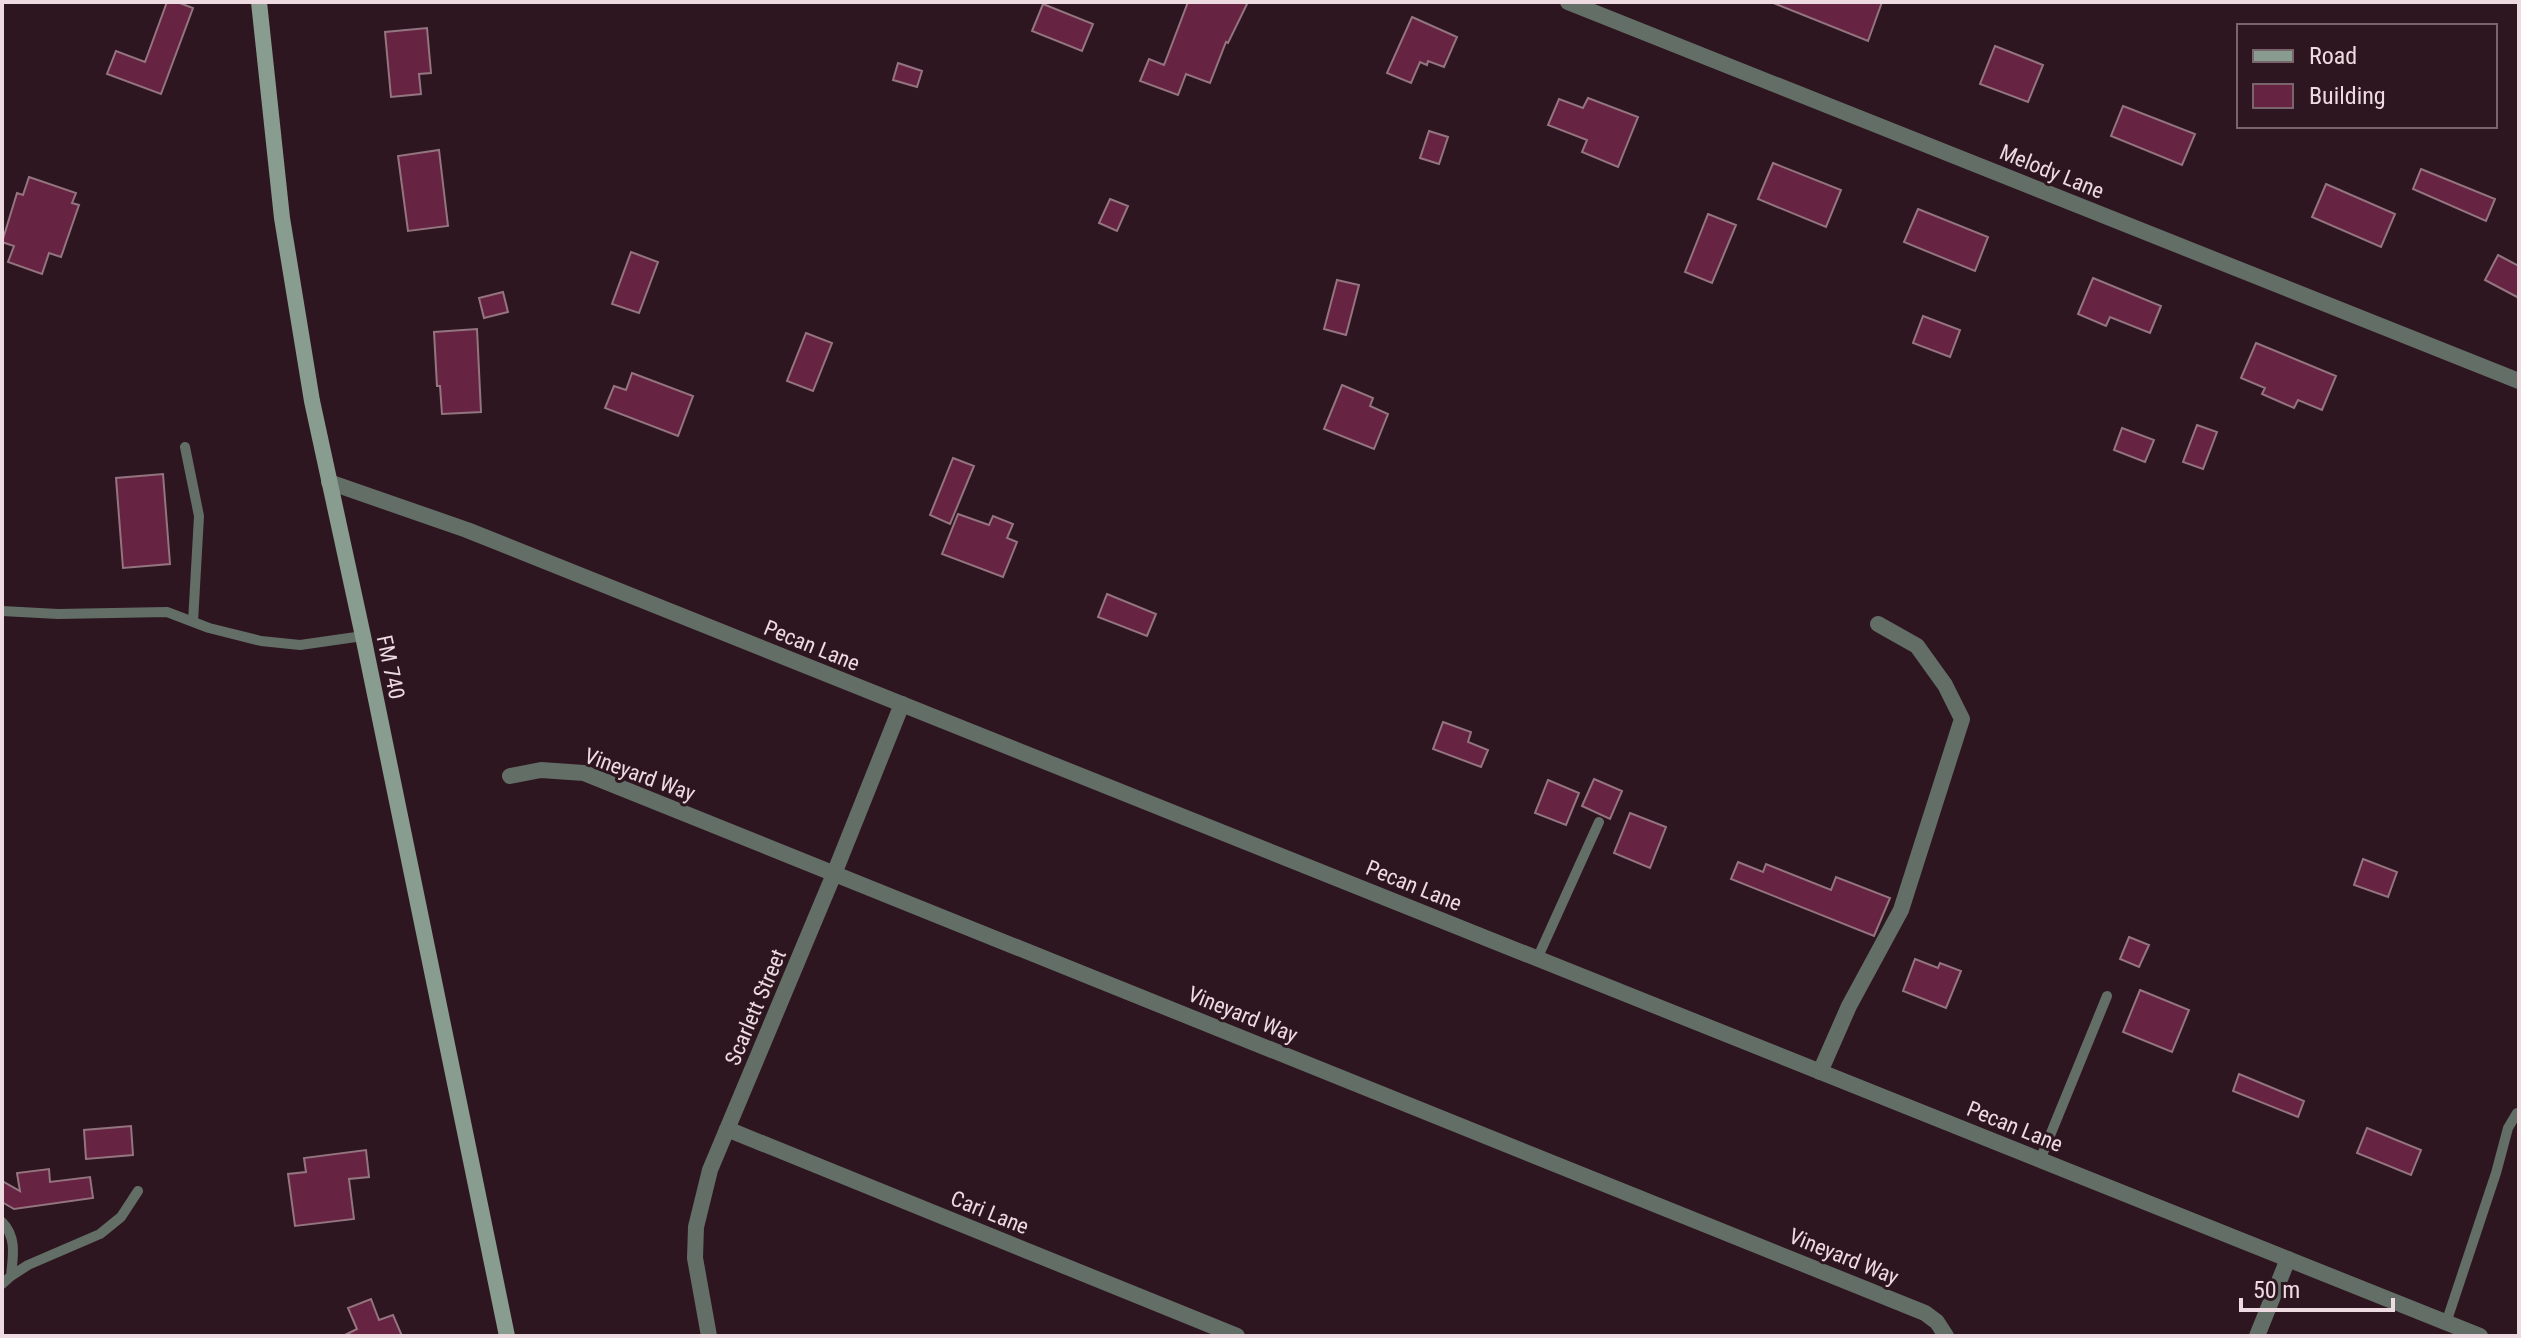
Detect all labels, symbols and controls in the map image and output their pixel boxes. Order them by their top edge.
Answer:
legend [2237,24,2497,128]
text: Road [2309,42,2357,70]
text: Building [2309,82,2386,110]
street label: Melody Lane [1996,139,2108,204]
street label: Pecan Lane [760,615,863,676]
street label: FM 740 [372,633,409,701]
street label: Vineyard Way [581,743,699,806]
street label: Pecan Lane [1362,855,1465,916]
street label: Scarlett Street [720,945,791,1069]
street label: Vineyard Way [1184,981,1301,1048]
street label: Pecan Lane [1963,1096,2066,1157]
street label: Cari Lane [947,1186,1032,1239]
street label: Vineyard Way [1785,1223,1902,1290]
scale bar [2241,1262,2393,1312]
text: 50 m [2253,1276,2300,1304]

